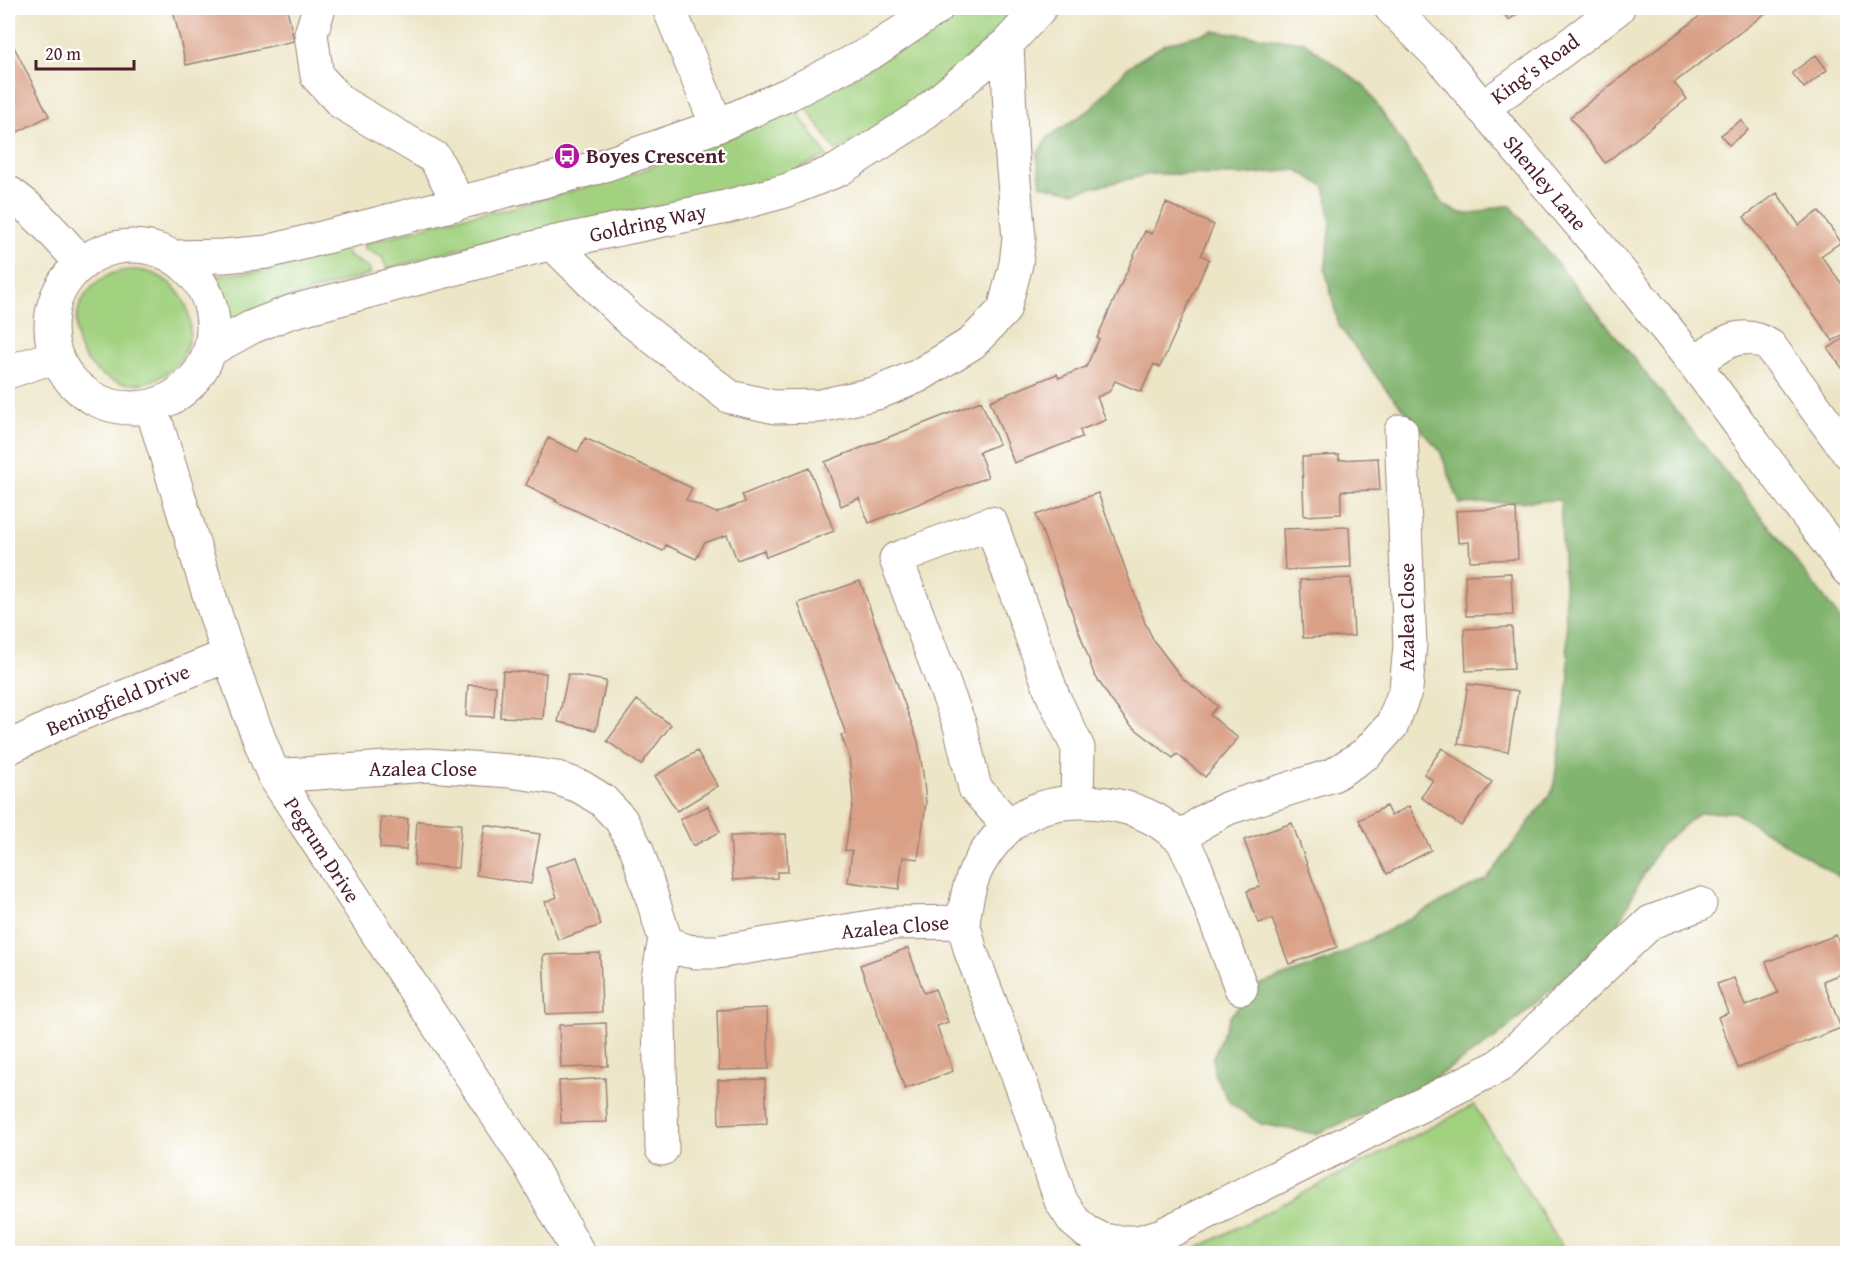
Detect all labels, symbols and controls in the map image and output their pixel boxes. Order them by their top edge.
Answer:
street label: King's Road [1484,25,1586,111]
scale bar [36,33,134,71]
text: 20 m [45,40,81,67]
street label: Shenley Lane [1496,128,1595,237]
place label: Boyes Crescent [586,140,725,171]
bus stop icon: Boyes Crescent [552,141,582,171]
street label: Goldring Way [586,195,710,250]
street label: Azalea Close [1391,563,1422,671]
street label: Beningfield Drive [41,655,194,744]
street label: Azalea Close [369,753,477,784]
street label: Pegrum Drive [277,791,368,909]
street label: Azalea Close [840,906,950,947]

